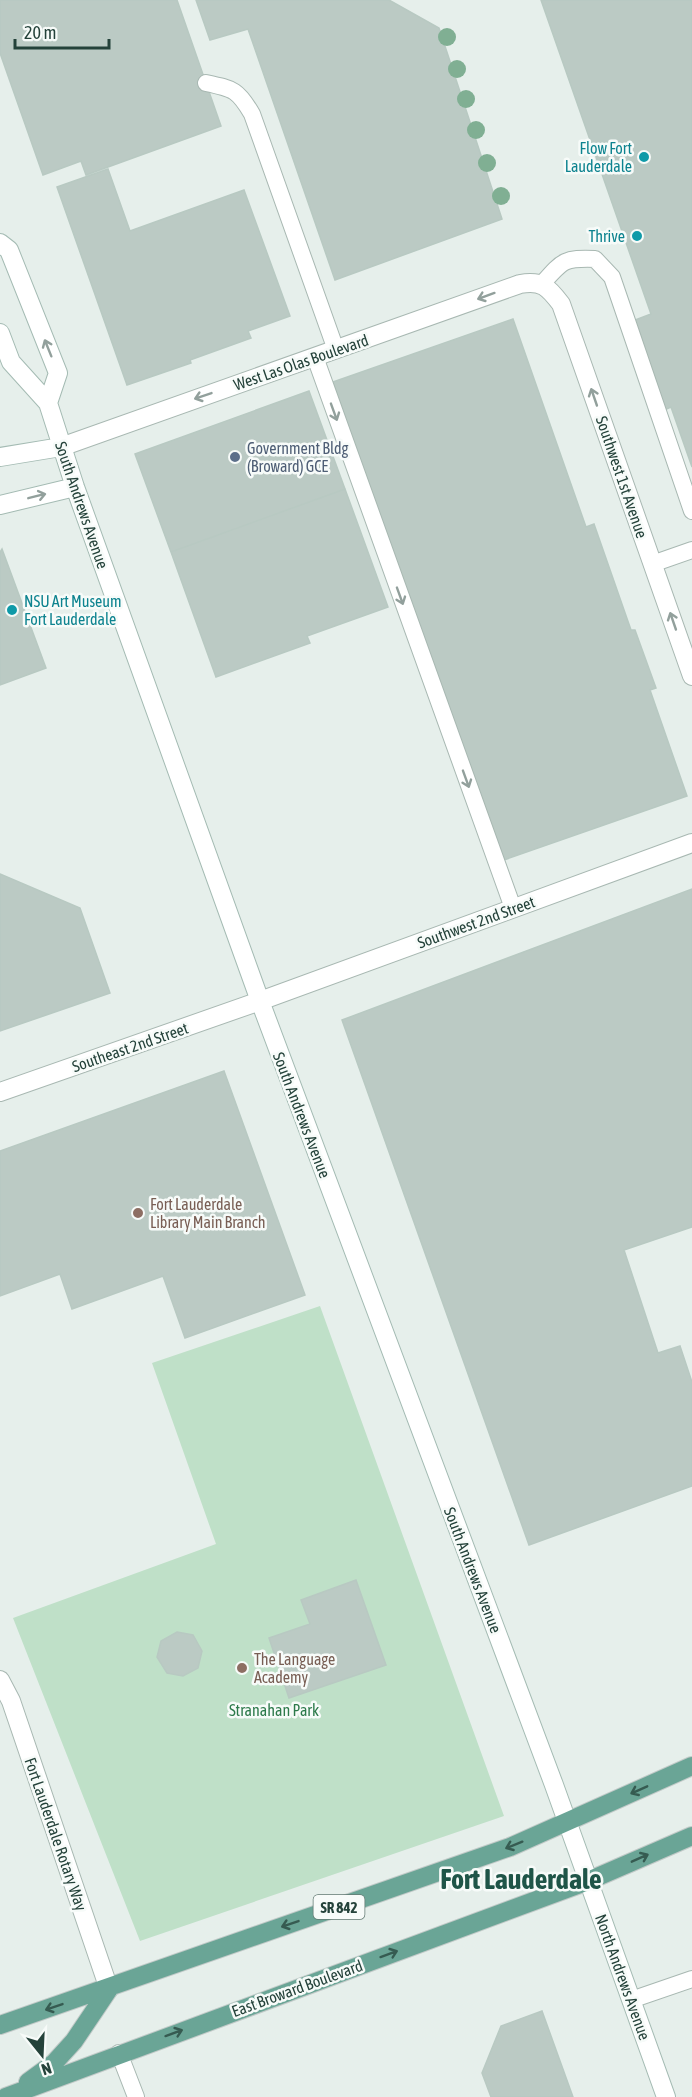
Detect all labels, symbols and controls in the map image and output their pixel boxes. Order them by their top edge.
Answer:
scale bar [15,12,110,50]
text: 20 m [24,22,56,43]
place label: Flow Fort Lauderdale [565,139,632,175]
marker: Flow Fort Lauderdale [637,150,651,164]
place label: Thrive [588,227,625,245]
marker: Thrive [630,229,644,243]
one-way arrow [477,292,496,303]
street label: West Las Olas Boulevard [231,330,371,394]
one-way arrow [42,340,53,358]
one-way arrow [587,389,598,407]
one-way arrow [194,392,213,403]
one-way arrow [330,402,341,421]
street label: Southwest 1st Avenue [593,414,651,540]
street label: South Andrews Avenue [52,439,112,571]
place label: Government Bldg (Broward) GCE [247,439,349,476]
marker: Government Bldg (Broward) GCE [228,450,242,464]
one-way arrow [28,489,47,501]
one-way arrow [396,586,407,605]
place label: NSU Art Museum Fort Lauderdale [24,592,122,628]
marker: NSU Art Museum Fort Lauderdale [5,603,19,617]
one-way arrow [666,612,677,631]
one-way arrow [462,769,473,788]
street label: Southwest 2nd Street [415,892,538,952]
street label: Southeast 2nd Street [70,1019,191,1075]
street label: South Andrews Avenue [270,1050,334,1180]
place label: Fort Lauderdale Library Main Branch [150,1195,265,1232]
marker: Fort Lauderdale Library Main Branch [131,1206,145,1220]
street label: South Andrews Avenue [441,1505,505,1635]
place label: The Language Academy [254,1650,335,1687]
marker: The Language Academy [235,1661,249,1675]
park label: Stranahan Park [229,1701,319,1719]
street label: Fort Lauderdale Rotary Way [20,1755,91,1914]
one-way arrow [630,1785,648,1796]
one-way arrow [505,1840,523,1851]
one-way arrow [631,1852,649,1863]
district label: Fort Lauderdale [440,1863,602,1895]
road number: SR 842 [314,1895,364,1919]
street label: North Andrews Avenue [592,1912,654,2042]
one-way arrow [281,1920,300,1931]
one-way arrow [379,1948,398,1959]
street label: East Broward Boulevard [229,1956,365,2020]
one-way arrow [45,2002,64,2013]
north arrow [12,2025,72,2085]
one-way arrow [164,2027,183,2038]
text: N [39,2059,54,2079]

